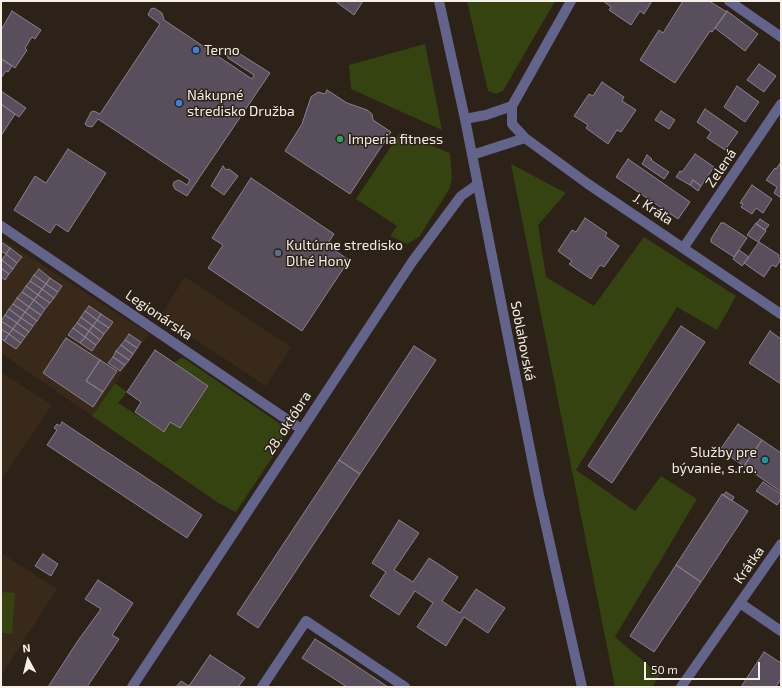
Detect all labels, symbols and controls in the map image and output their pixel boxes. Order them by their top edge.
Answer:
place label: Terno [204,42,240,58]
marker: Terno [191,45,201,55]
place label: Nákupné stredisko Družba [187,87,295,120]
marker: Nákupné stredisko Družba [174,98,184,108]
place label: Imperia fitness [348,131,443,147]
marker: Imperia fitness [335,134,345,144]
street label: Zelená [702,146,740,190]
street label: J. Kráľa [630,190,676,228]
place label: Kultúrne stredisko Dlhé Hony [286,237,403,270]
marker: Kultúrne stredisko Dlhé Hony [273,248,283,258]
street label: Legionárska [122,286,196,344]
street label: Soblahovská [507,300,539,382]
street label: 28. októbra [261,388,315,458]
place label: Služby pre bývanie, s.r.o. [672,444,757,476]
marker: Služby pre bývanie, s.r.o. [760,455,770,465]
street label: Krátka [730,543,768,587]
north arrow [8,640,48,680]
text: N [22,641,31,655]
scale bar [646,654,762,680]
text: 50 m [651,662,678,676]

